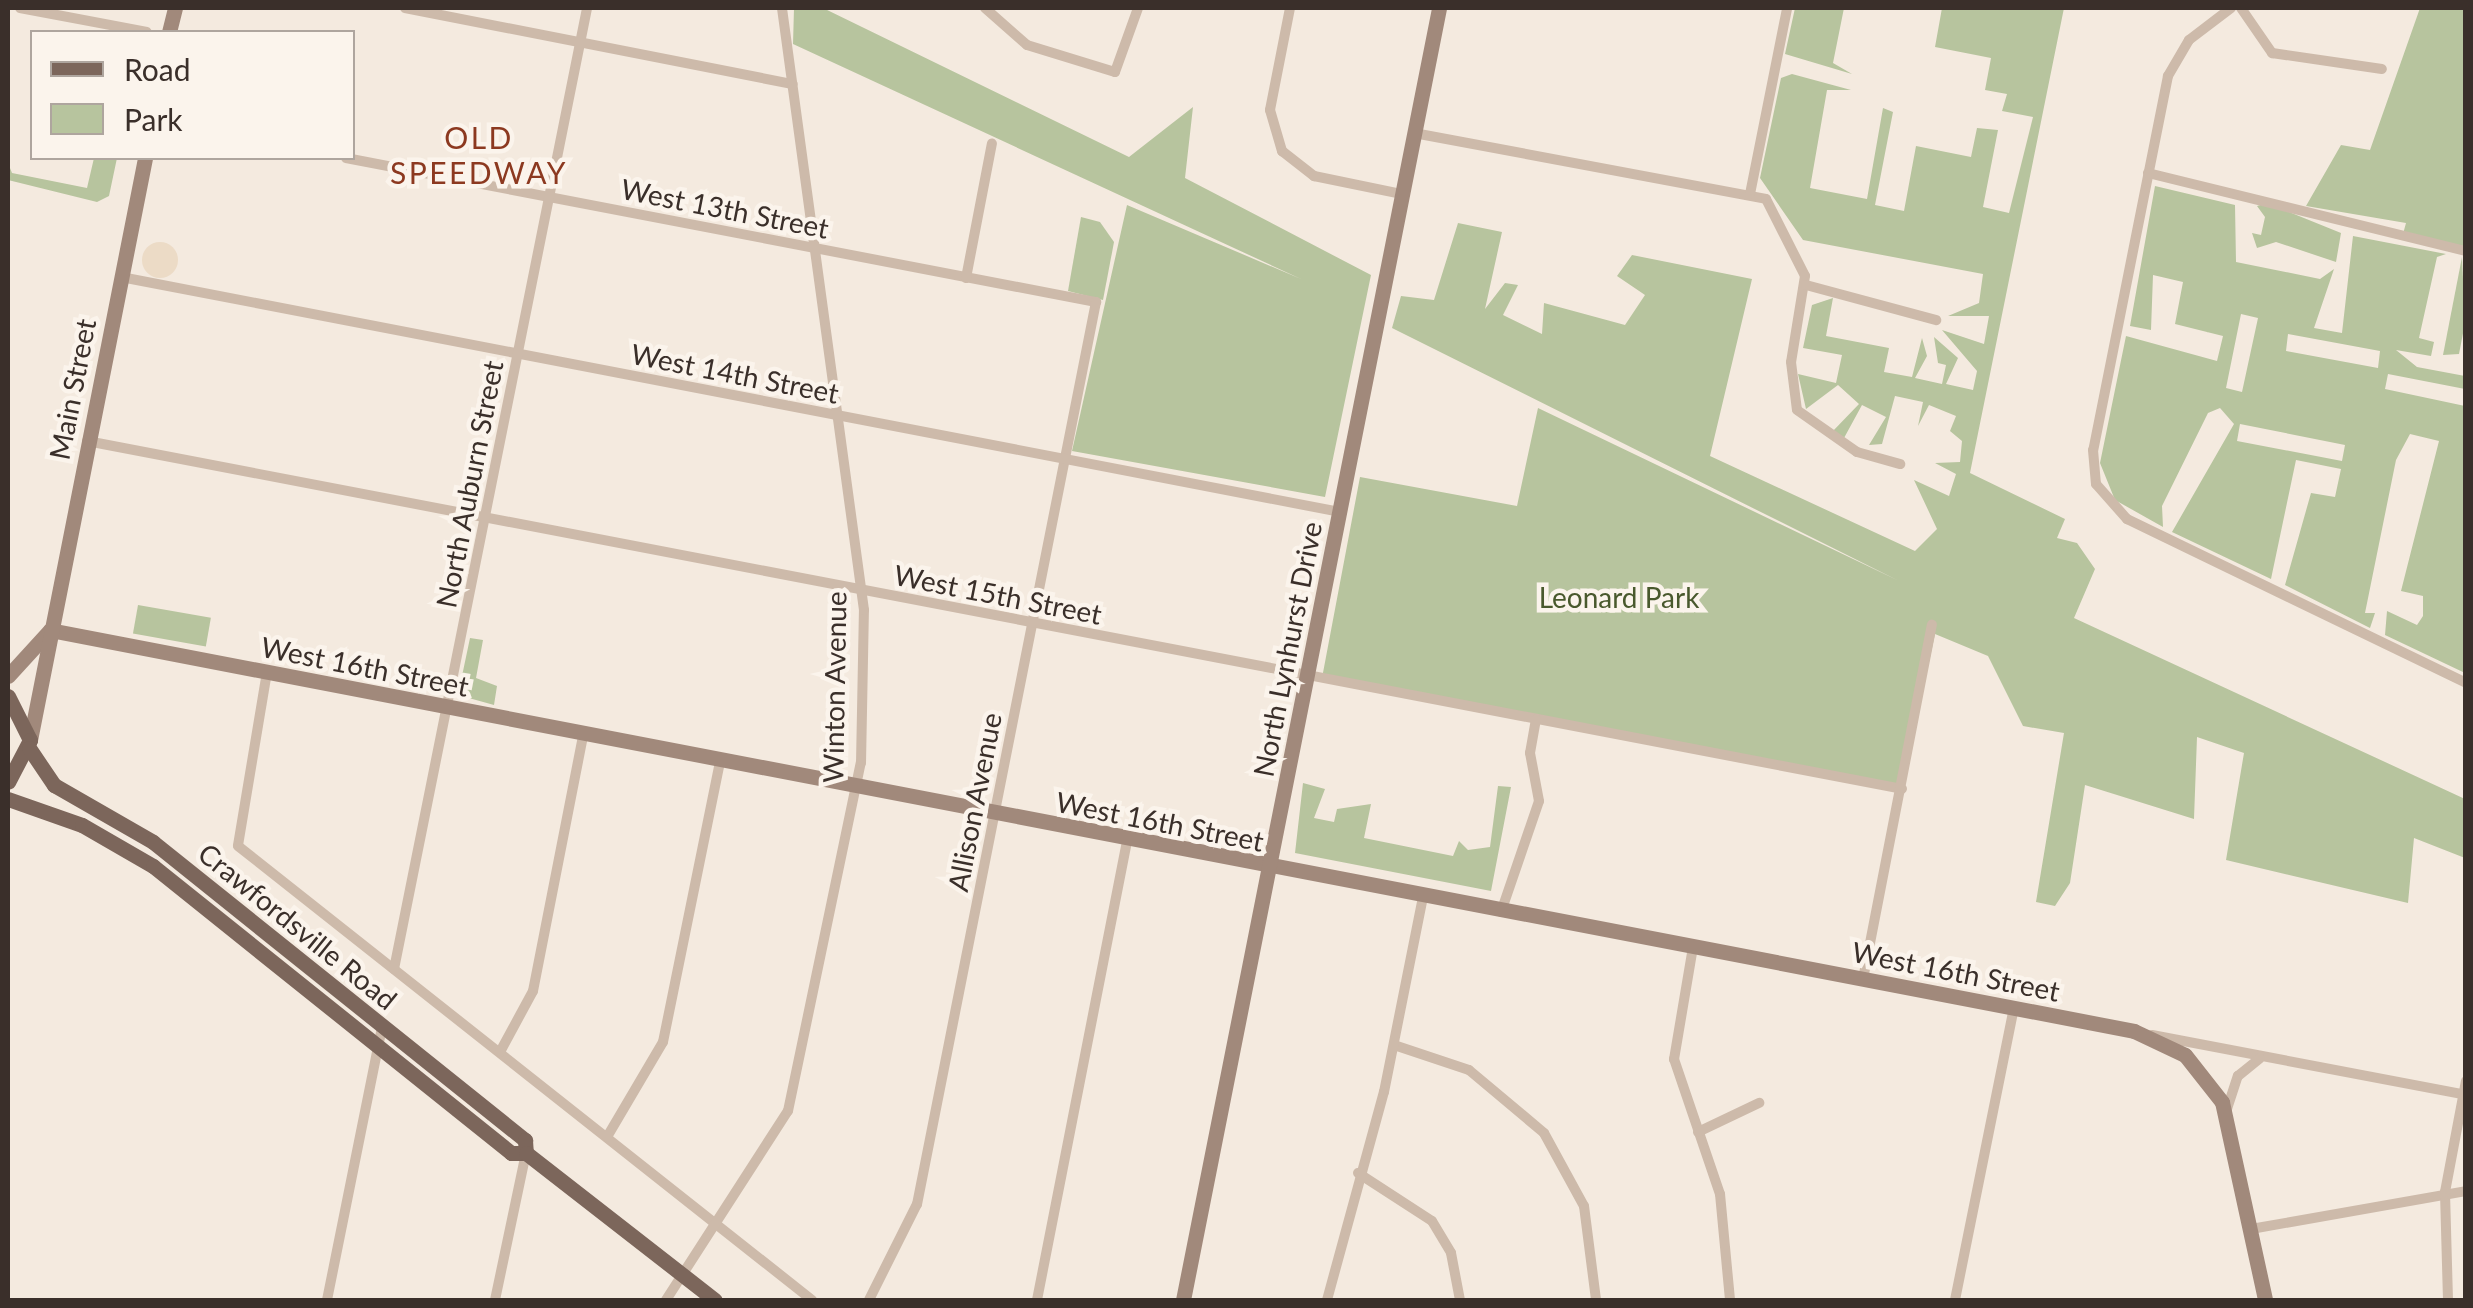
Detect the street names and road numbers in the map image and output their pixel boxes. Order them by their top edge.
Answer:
street label: West 13th Street [618,171,832,245]
street label: Main Street [42,316,102,462]
street label: West 14th Street [628,336,842,410]
street label: North Auburn Street [428,357,510,611]
street label: North Lynhurst Drive [1246,519,1328,779]
street label: West 15th Street [891,557,1105,631]
street label: Winton Avenue [816,591,852,783]
street label: West 16th Street [258,629,472,703]
street label: Allison Avenue [940,709,1008,895]
street label: West 16th Street [1053,784,1267,858]
street label: Crawfordsville Road [192,836,404,1016]
street label: West 16th Street [1849,934,2063,1008]

